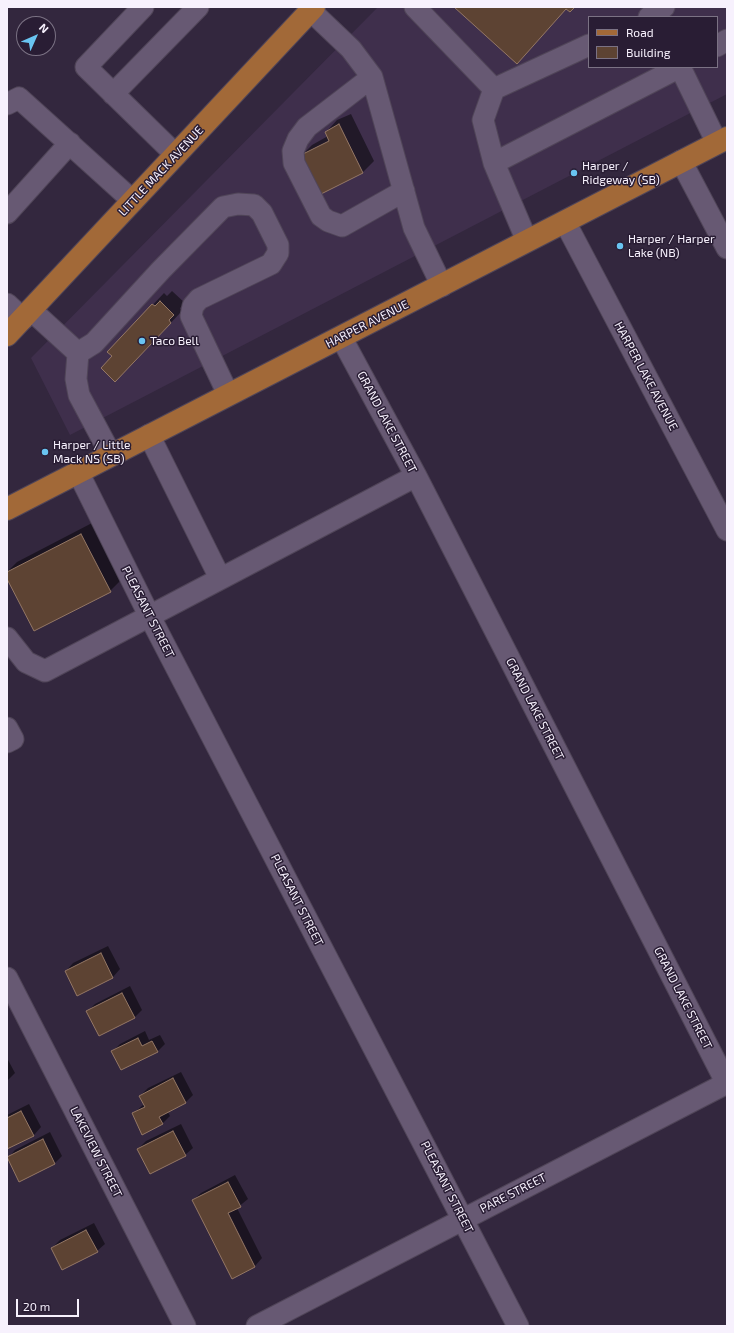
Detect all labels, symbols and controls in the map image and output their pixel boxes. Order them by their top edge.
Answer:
north arrow [16,16,56,56]
legend [588,16,718,68]
text: N [37,20,52,35]
text: Road [626,25,654,39]
text: Building [626,45,670,59]
street label: LITTLE MACK AVENUE [116,123,206,219]
place label: Harper / Ridgeway (SB) [582,159,660,187]
marker: Harper / Ridgeway (SB) [569,168,579,178]
place label: Harper / Harper Lake (NB) [628,232,715,260]
marker: Harper / Harper Lake (NB) [615,241,625,251]
street label: HARPER AVENUE [323,297,411,351]
street label: HARPER LAKE AVENUE [611,319,681,433]
place label: Taco Bell [150,334,199,348]
marker: Taco Bell [137,336,147,346]
street label: GRAND LAKE STREET [354,369,420,475]
place label: Harper / Little Mack NS (SB) [53,438,130,466]
marker: Harper / Little Mack NS (SB) [40,447,50,457]
street label: PLEASANT STREET [119,564,177,660]
street label: GRAND LAKE STREET [503,655,567,763]
street label: PLEASANT STREET [268,852,326,948]
street label: GRAND LAKE STREET [651,944,715,1052]
street label: LAKEVIEW STREET [67,1104,125,1200]
street label: PLEASANT STREET [418,1139,476,1235]
street label: PARE STREET [477,1170,549,1216]
scale bar [18,1291,81,1317]
text: 20 m [23,1299,50,1313]

